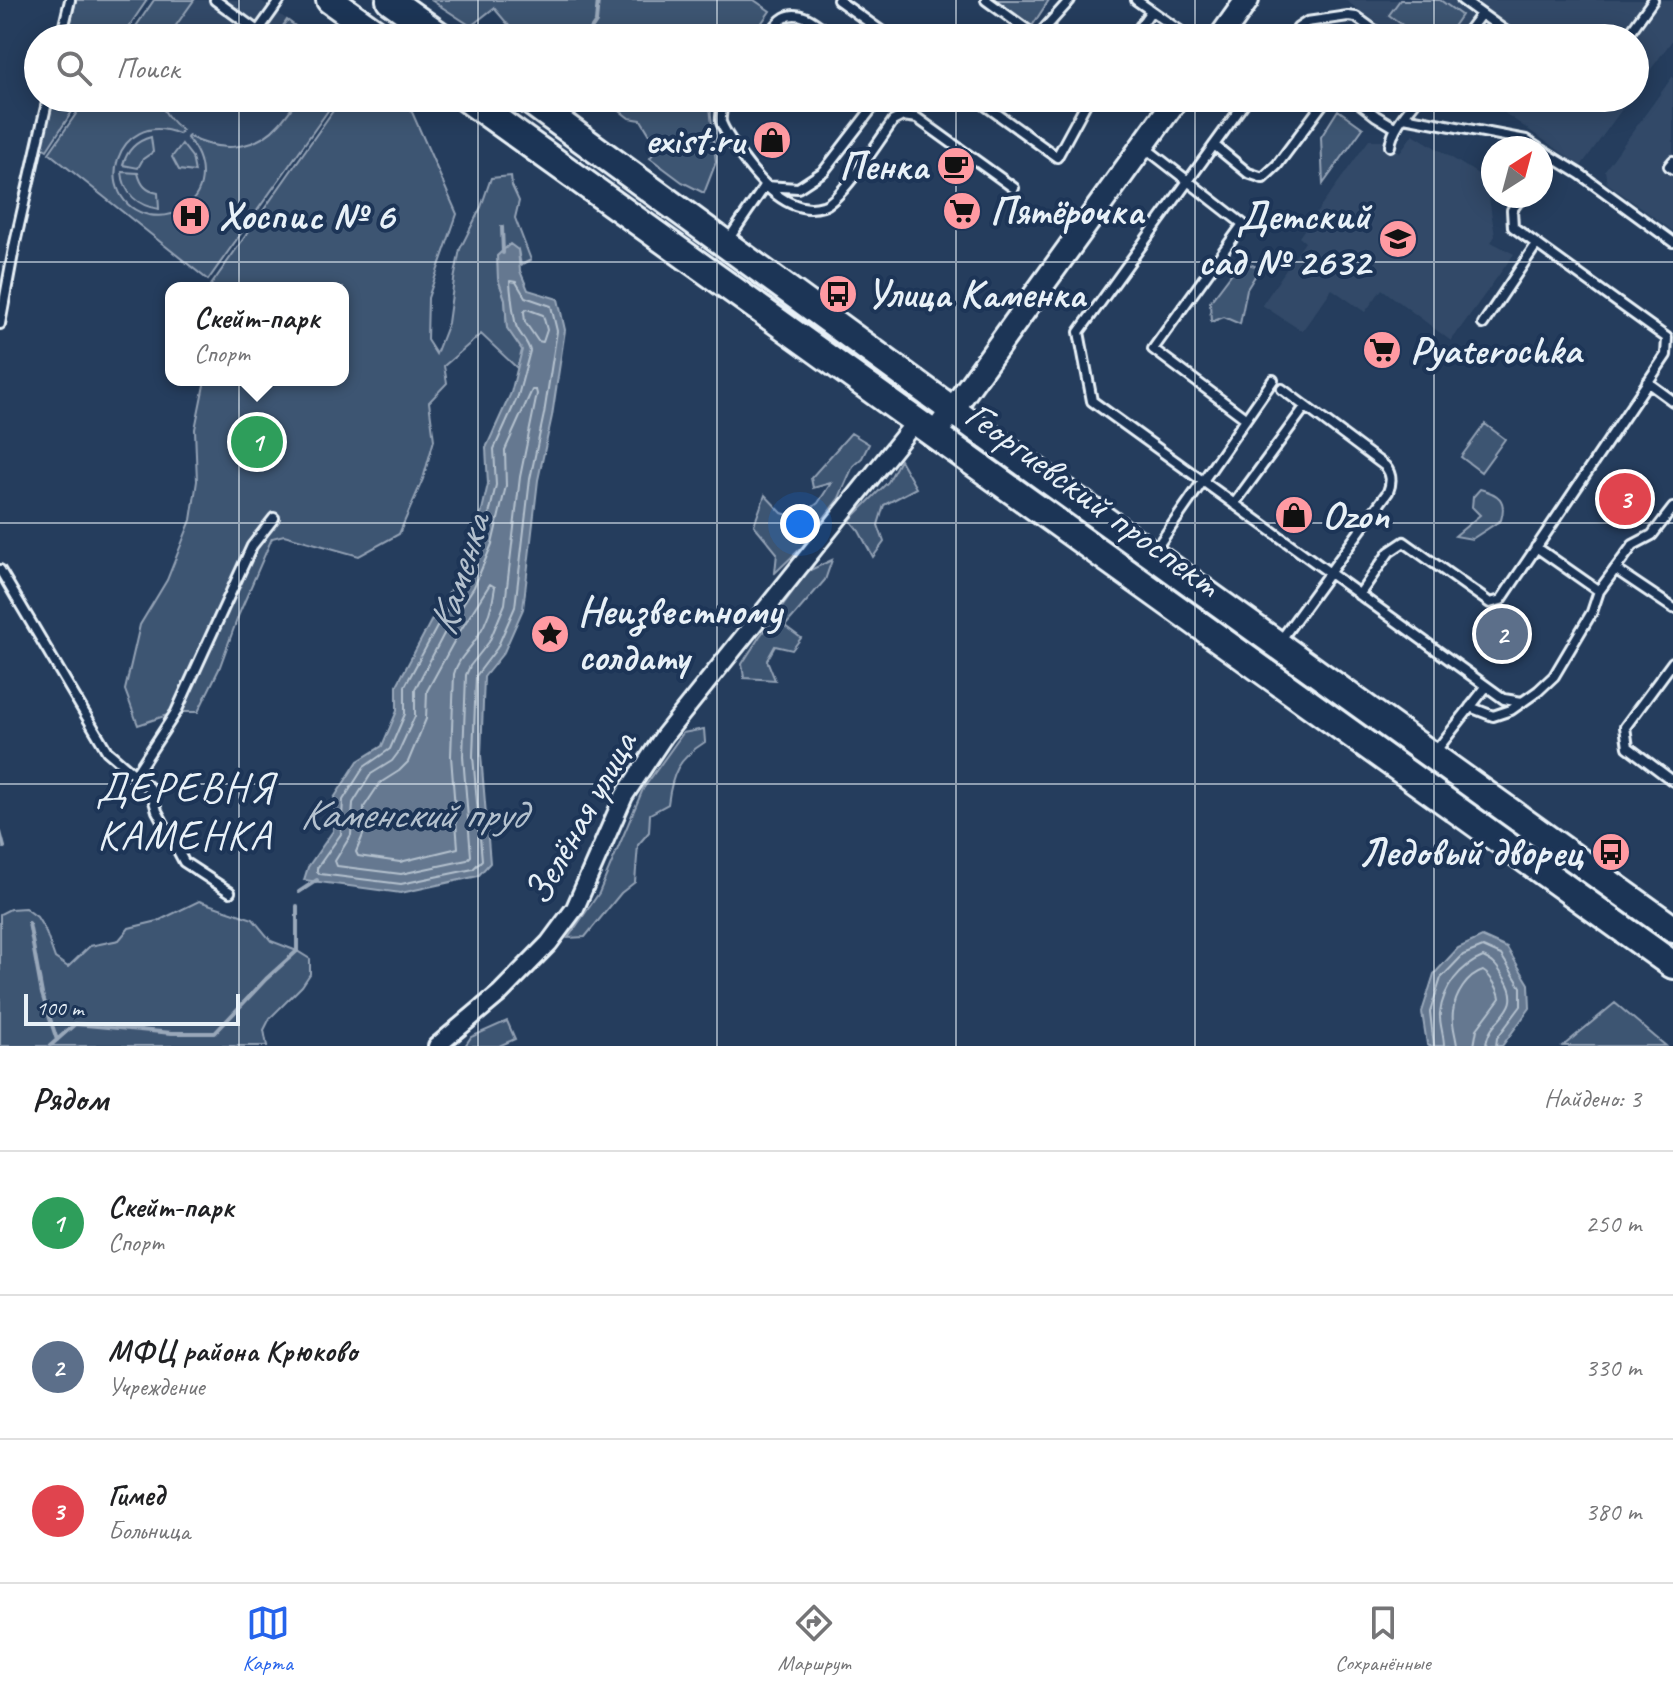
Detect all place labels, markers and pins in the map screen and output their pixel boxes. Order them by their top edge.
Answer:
place label: exist.ru [645,115,747,165]
shop icon: exist.ru [751,119,793,161]
place label: Пенка [839,141,930,191]
cafe icon: Пенка [935,145,977,187]
place label: Пятёрочка [990,186,1146,236]
supermarket icon: Пятёрочка [941,190,983,232]
place label: Хоспис № 6 [219,191,397,241]
place label: Детский сад № 2632 [1198,191,1374,287]
hospital icon: Хоспис № 6 [170,195,212,237]
school or university icon: Детский сад № 2632 [1377,218,1419,260]
place label: Улица Каменка [866,269,1087,319]
bus stop icon: Улица Каменка [817,273,859,315]
place label: Pyaterochka [1410,325,1584,375]
supermarket icon: Pyaterochka [1361,329,1403,371]
pin: 1 [231,412,283,472]
pin: 3 [1599,469,1651,529]
place label: Ozon [1322,490,1389,540]
shop icon: Ozon [1273,494,1315,536]
place label: Неизвестному солдату [578,586,784,682]
pin: 2 [1476,604,1528,664]
place icon: Неизвестному солдату [529,613,571,655]
place label: Ледовый дворец [1359,827,1584,877]
bus stop icon: Ледовый дворец [1590,831,1632,873]

